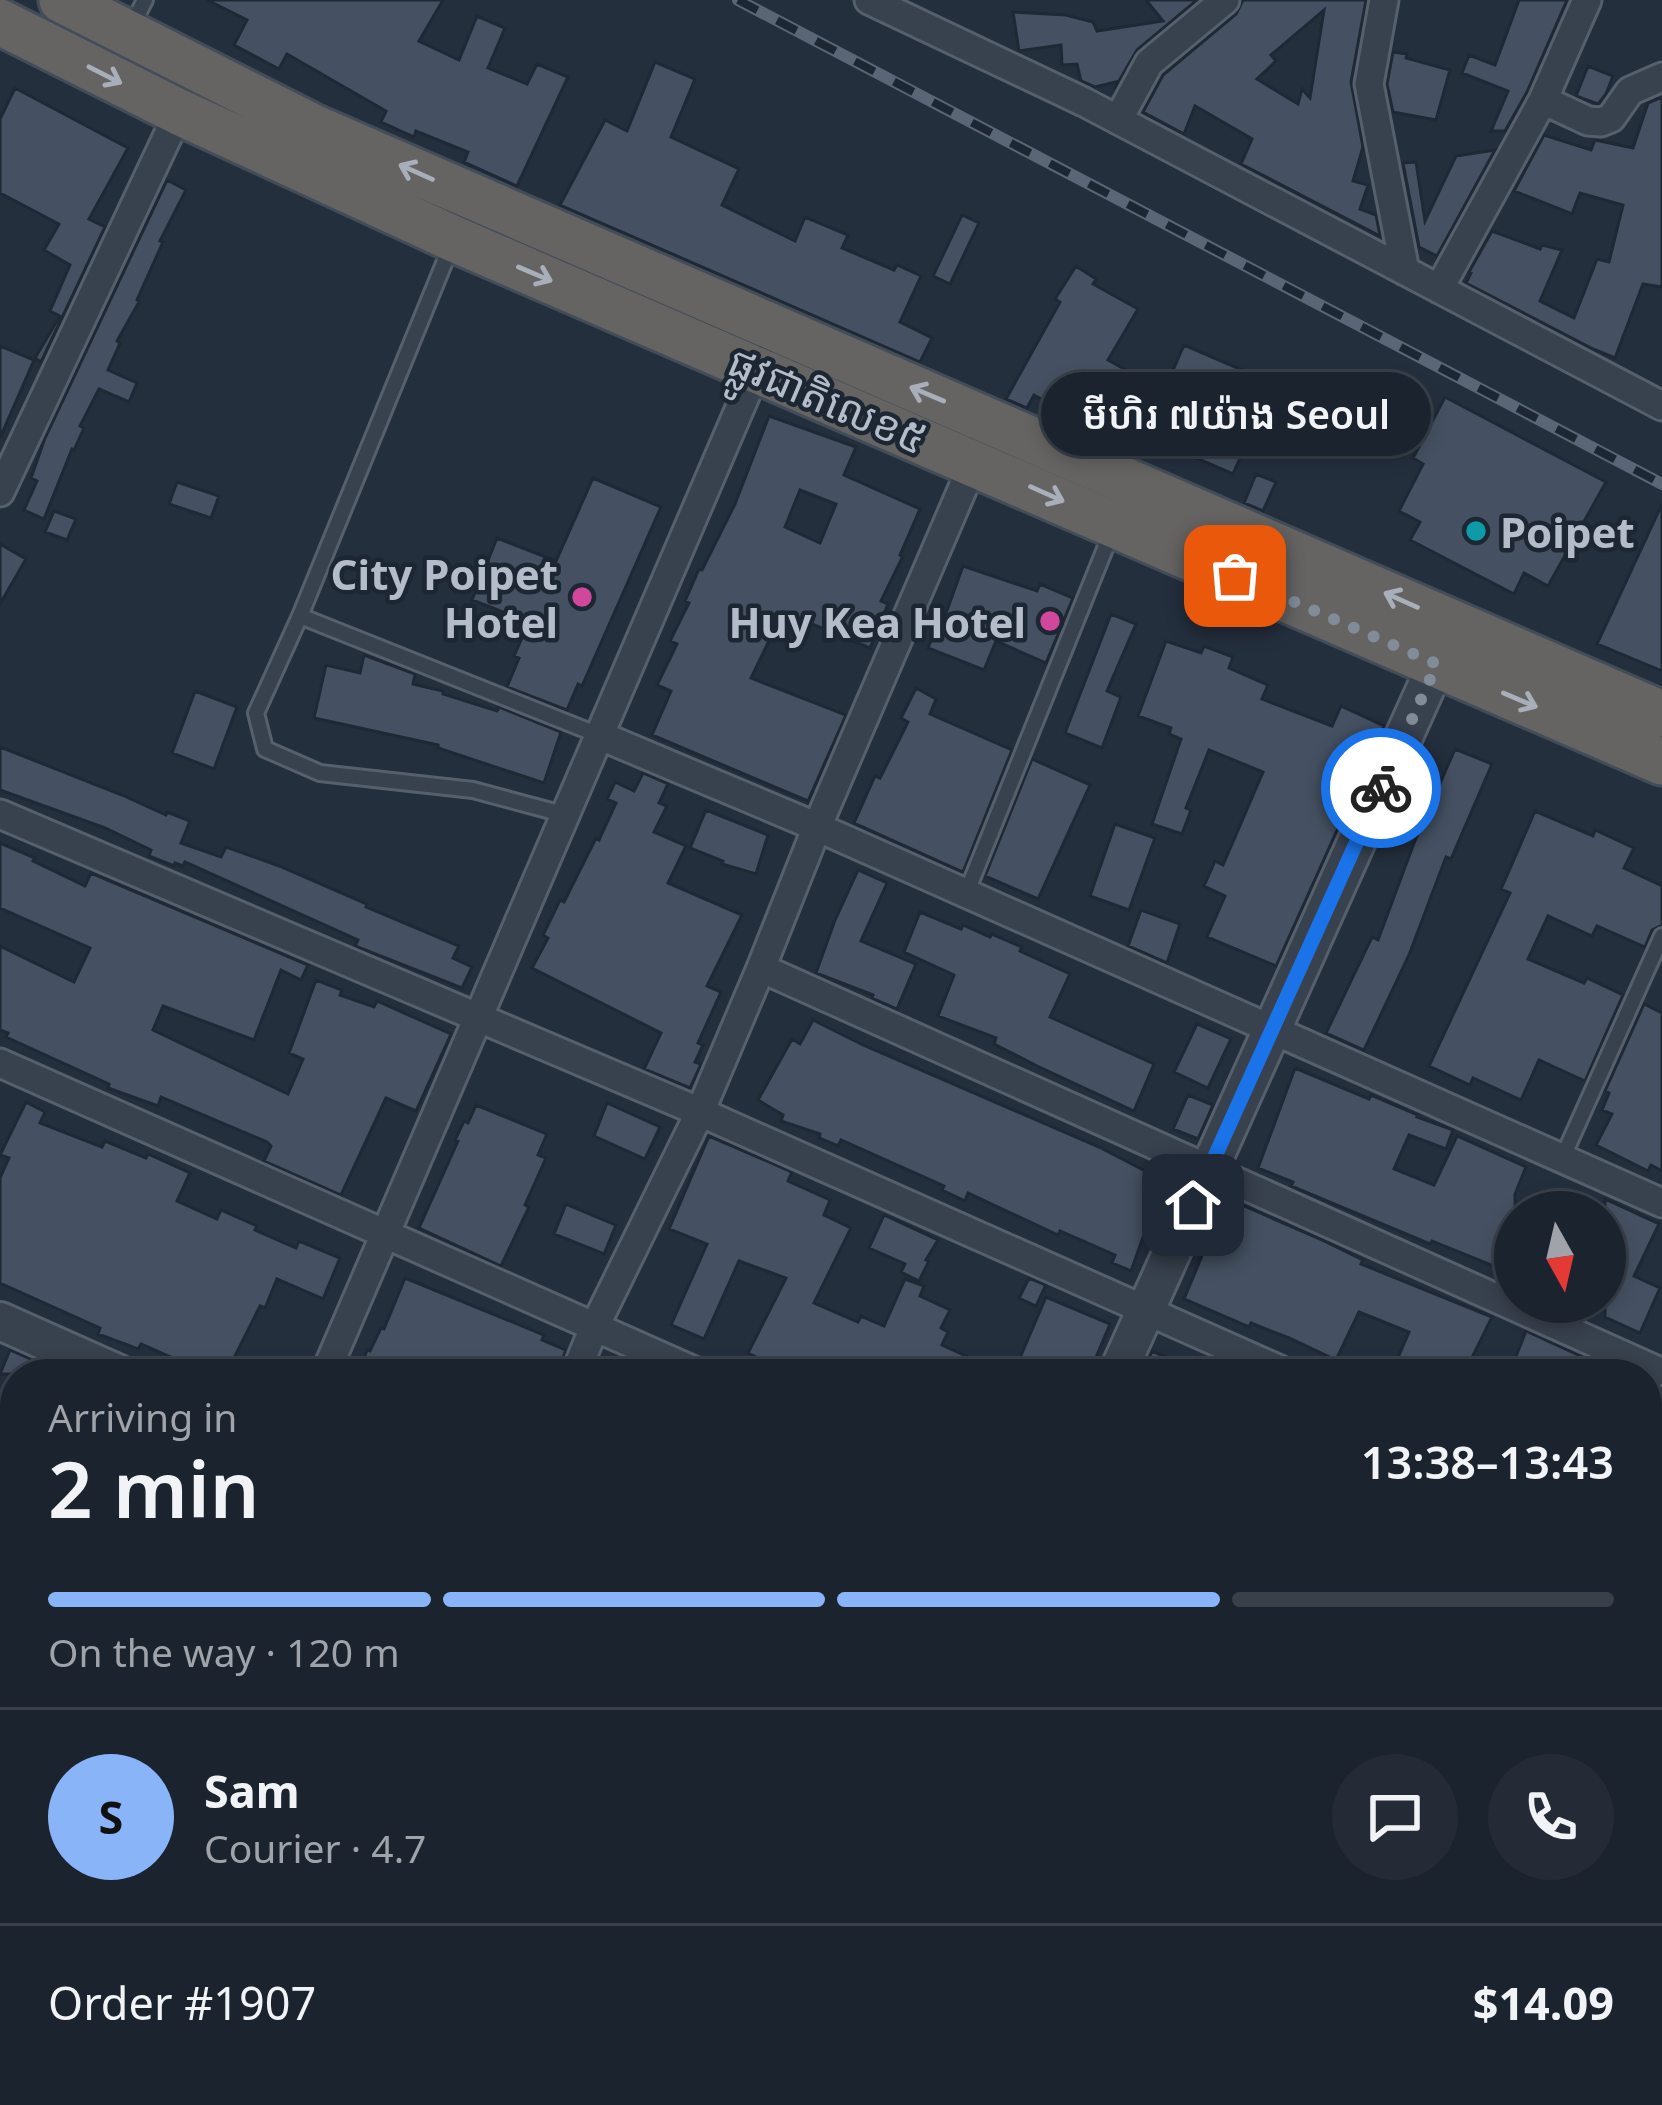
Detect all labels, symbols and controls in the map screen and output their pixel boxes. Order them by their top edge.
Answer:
one-way arrow [86,64,122,87]
one-way arrow [398,159,434,181]
one-way arrow [516,264,552,286]
street label: ផ្លូវជាតិលេខ៥ [716,332,936,476]
callout: មីហិរ ៧យ៉ាង Seoul [1040,372,1430,456]
one-way arrow [910,382,946,404]
text: មីហិរ ៧យ៉ាង Seoul [1082,387,1390,440]
one-way arrow [1028,485,1064,507]
place label: Poipet [1500,503,1635,560]
marker: Poipet [1463,518,1489,544]
pin [1184,525,1286,627]
icon: bag [1202,543,1268,609]
place label: City Poipet Hotel [331,545,558,650]
marker: City Poipet Hotel [569,584,595,610]
one-way arrow [1383,588,1420,609]
place label: Huy Kea Hotel [728,593,1026,650]
marker: Huy Kea Hotel [1037,608,1063,634]
one-way arrow [1501,691,1537,713]
courier [1321,728,1441,848]
icon: bike [1348,755,1414,821]
pin [1142,1154,1244,1256]
icon: home [1160,1172,1226,1238]
north arrow [1494,1191,1626,1323]
map controls [1494,1191,1626,1323]
text: Arriving in [48,1390,237,1443]
text: 13:38–13:43 [1361,1431,1614,1492]
text: 2 min [48,1435,260,1541]
text: On the way · 120 m [48,1625,400,1678]
button: chat [1332,1754,1458,1880]
button: phone [1488,1754,1614,1880]
text: Sam [204,1760,300,1821]
text: S [99,1786,123,1847]
text: Courier · 4.7 [204,1821,426,1874]
text: Order #1907 [48,1972,316,2033]
text: $14.09 [1473,1972,1614,2033]

